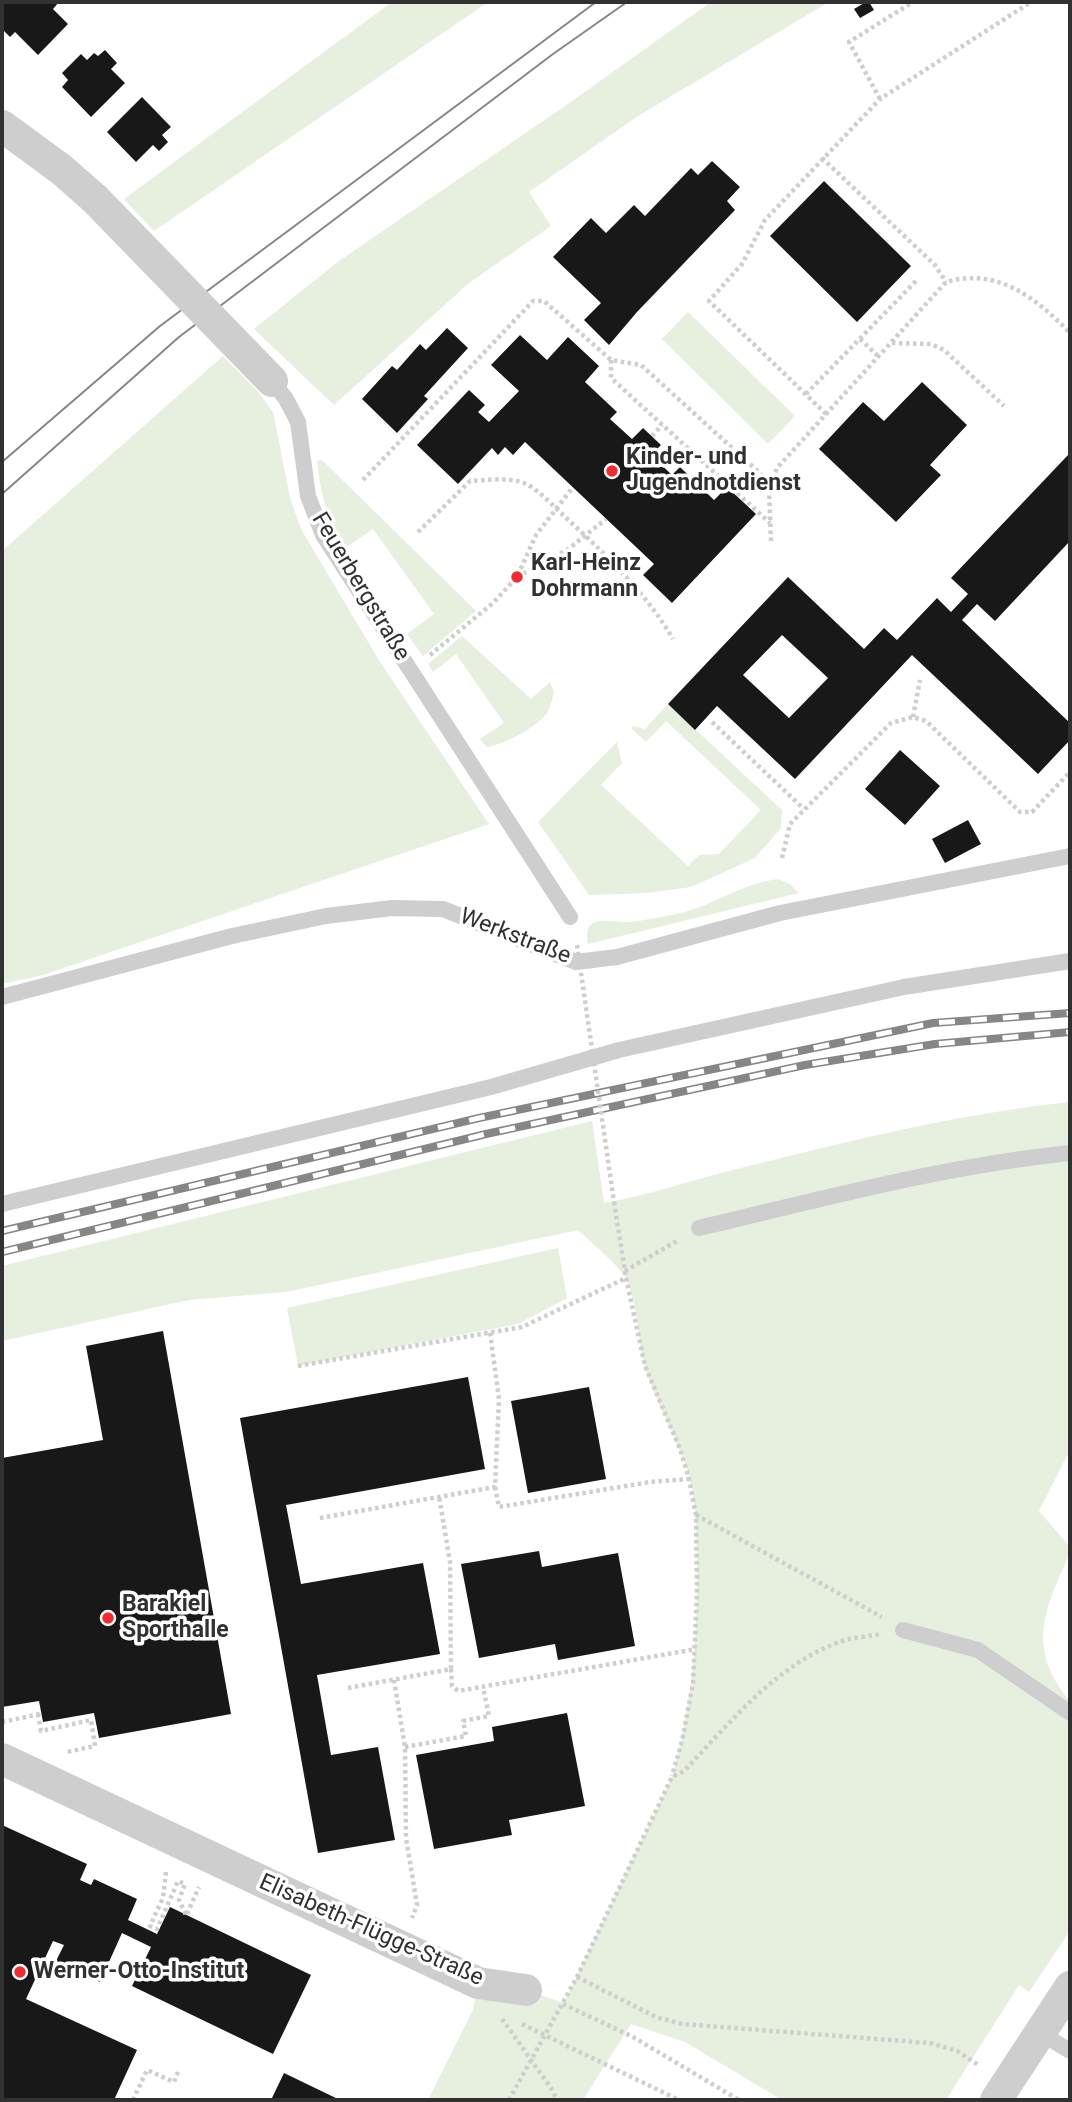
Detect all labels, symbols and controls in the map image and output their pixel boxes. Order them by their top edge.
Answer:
place label: Kinder- und Jugendnotdienst [626,444,801,498]
marker: Kinder- und Jugendnotdienst [604,463,620,479]
street label: Feuerbergstraße [305,508,415,666]
place label: Karl-Heinz Dohrmann [531,550,641,604]
marker: Karl-Heinz Dohrmann [509,569,525,585]
street label: Werkstraße [456,903,574,971]
place label: Barakiel Sporthalle [122,1591,229,1645]
marker: Barakiel Sporthalle [100,1610,116,1626]
street label: Elisabeth-Flügge-Straße [255,1869,487,1993]
place label: Werner-Otto-Institut [34,1958,244,1986]
marker: Werner-Otto-Institut [12,1964,28,1980]

